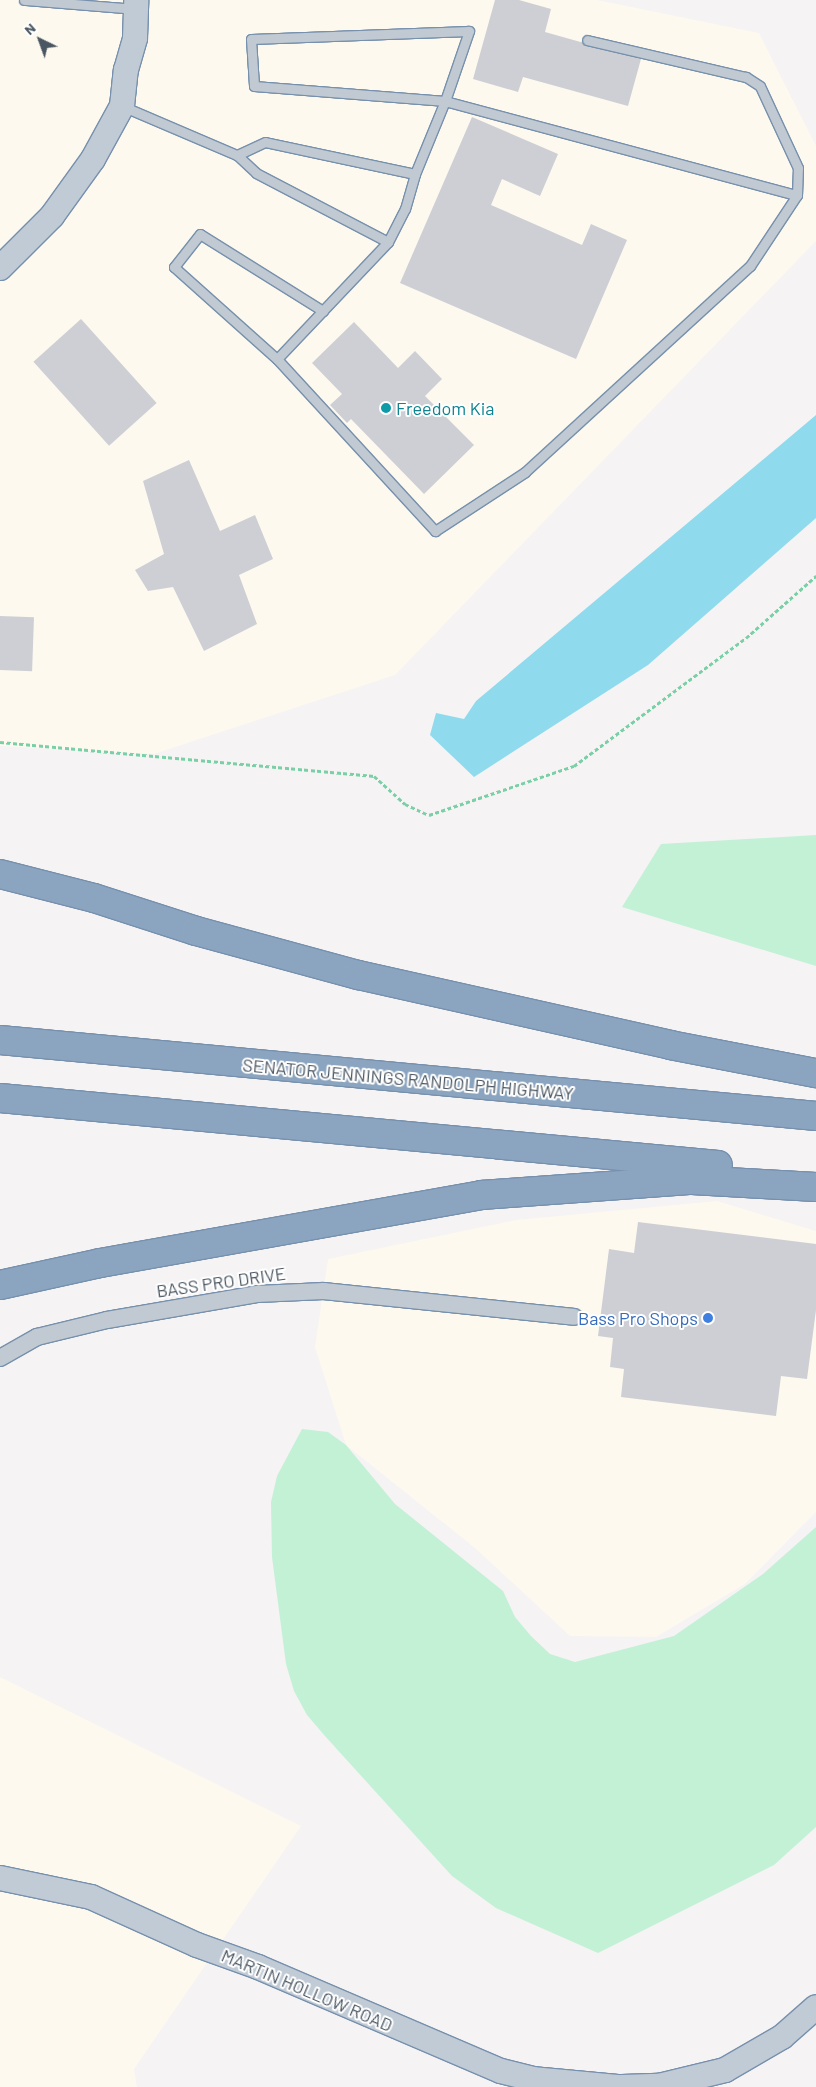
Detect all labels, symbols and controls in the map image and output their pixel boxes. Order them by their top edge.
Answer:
north arrow [15,15,65,65]
text: N [20,19,39,38]
place label: Freedom Kia [396,397,495,419]
marker: Freedom Kia [380,402,392,414]
street label: SENATOR JENNINGS RANDOLPH HIGHWAY [242,1054,574,1104]
street label: BASS PRO DRIVE [155,1262,287,1302]
place label: Bass Pro Shops [578,1307,698,1329]
marker: Bass Pro Shops [702,1312,714,1324]
street label: MARTIN HOLLOW ROAD [218,1944,396,2036]

